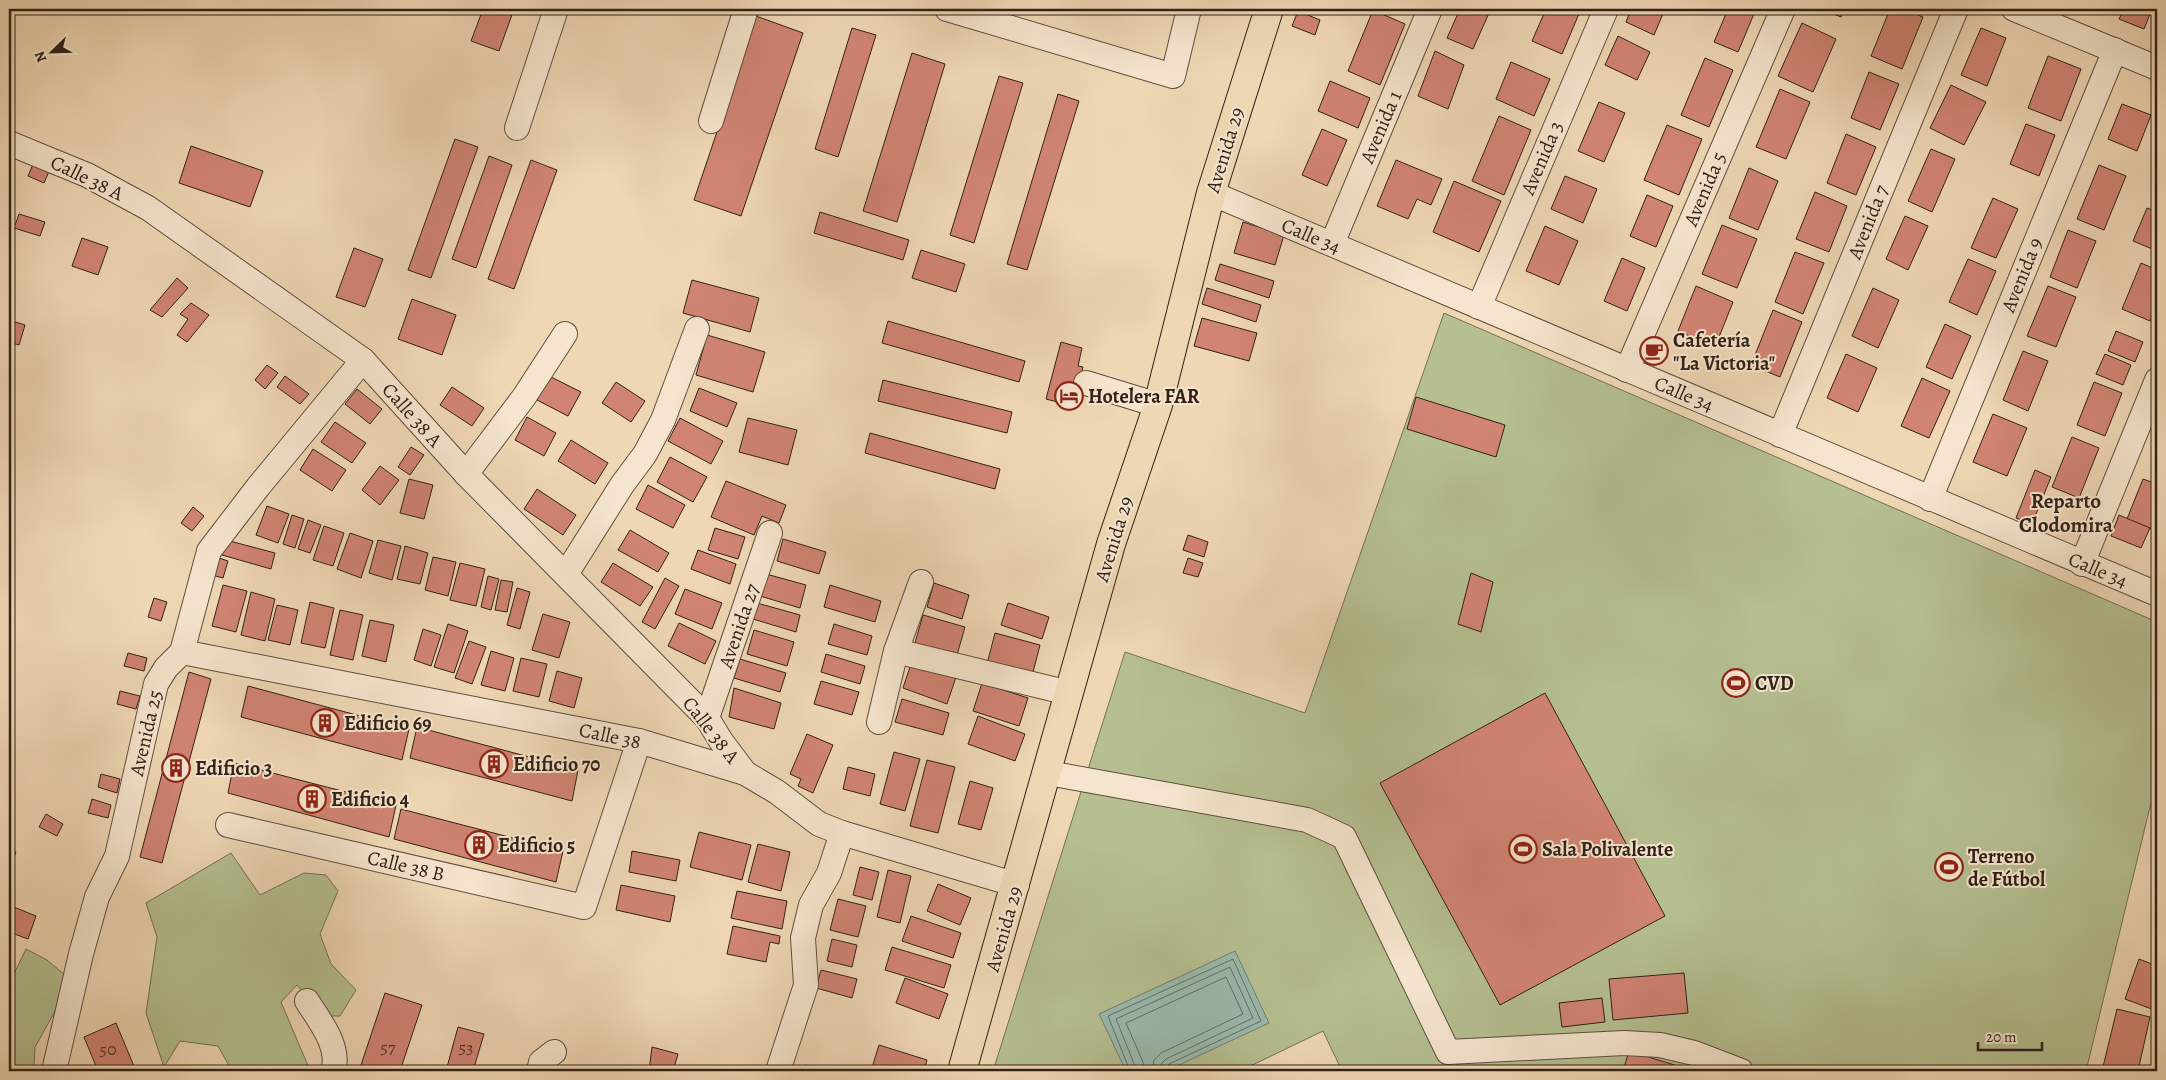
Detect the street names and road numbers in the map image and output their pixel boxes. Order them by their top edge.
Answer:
street label: Avenida 1 [1353,86,1408,168]
street label: Avenida 29 [1199,104,1251,197]
street label: Avenida 3 [1514,117,1570,200]
street label: Avenida 5 [1677,148,1733,231]
street label: Calle 38 A [46,149,128,207]
street label: Avenida 7 [1841,180,1895,264]
street label: Calle 34 [1277,211,1345,261]
street label: Avenida 9 [1994,234,2049,317]
street label: Calle 34 [1650,369,1718,419]
street label: Calle 38 A [376,377,448,453]
street label: Avenida 29 [1088,493,1140,586]
street label: Calle 34 [2064,545,2132,595]
street label: Avenida 27 [712,580,766,673]
street label: Avenida 25 [123,687,169,780]
street label: Calle 38 A [676,691,746,769]
street label: Calle 38 [577,716,643,756]
street label: Calle 38 B [365,844,447,888]
street label: Avenida 29 [979,883,1029,976]

